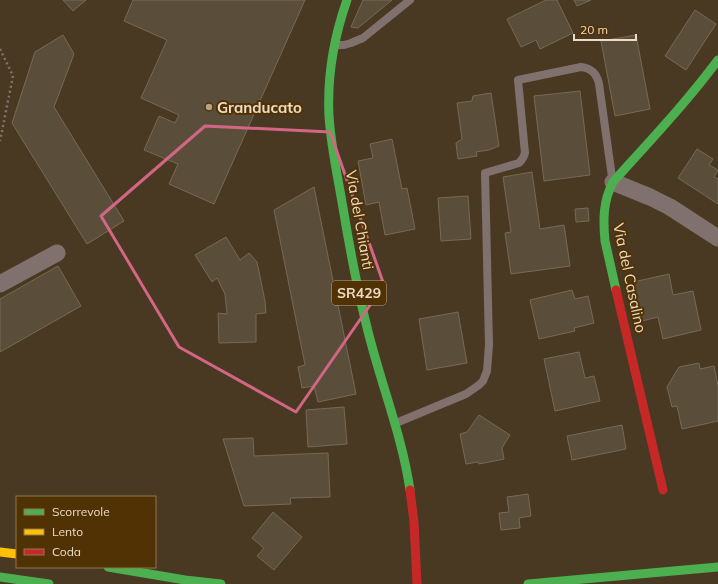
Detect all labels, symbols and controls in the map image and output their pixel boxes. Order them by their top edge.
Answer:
scale bar [574,16,636,42]
text: 20 m [580,22,608,37]
place label: Granducato [217,98,302,117]
marker: Granducato [204,102,214,112]
street label: Via del Chianti [342,169,378,271]
street label: Via del Casalino [609,221,651,335]
road number: SR429 [332,281,386,305]
legend [16,496,156,568]
text: Scorrevole [52,504,110,519]
text: Lento [52,524,83,539]
text: Coda [52,544,81,559]

